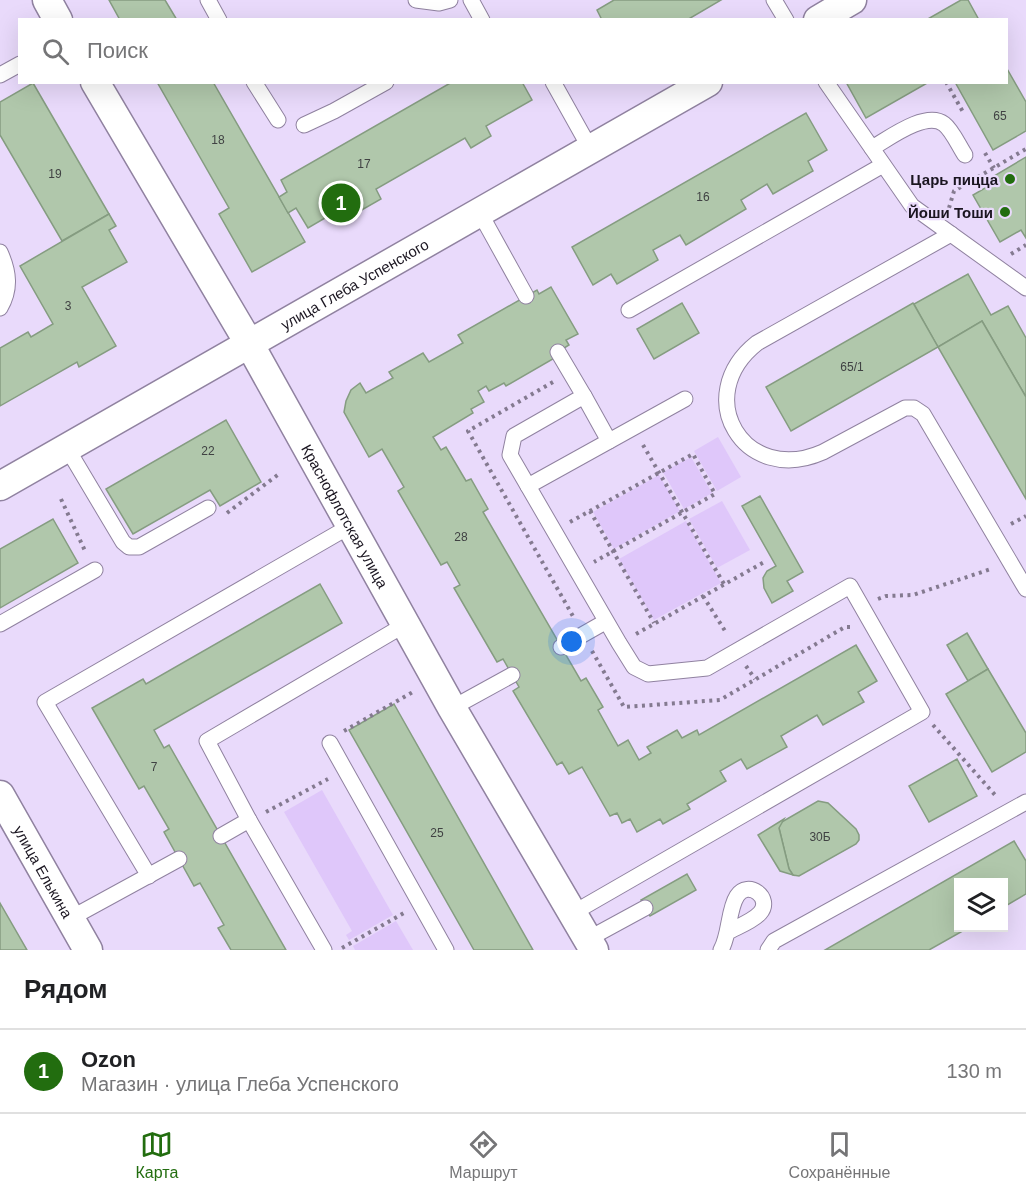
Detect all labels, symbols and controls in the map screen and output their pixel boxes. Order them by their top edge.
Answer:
search box [18,18,1008,84]
icon: search [39,35,72,68]
text: Поиск [87,38,148,63]
house number: 65 [993,109,1007,123]
house number: 18 [211,133,225,147]
house number: 17 [357,157,371,171]
house number: 19 [48,167,62,181]
place label: Царь пицца [910,171,999,188]
marker: Царь пицца [1003,172,1017,186]
pin: 1 [322,180,360,226]
house number: 16 [696,190,710,204]
place label: Йоши Тоши [908,204,993,221]
marker: Йоши Тоши [998,205,1012,219]
street label: улица Глеба Успенского [277,235,431,333]
house number: 3 [65,299,72,313]
house number: 65/1 [840,360,864,374]
street label: Краснофлотская улица [298,441,392,591]
house number: 22 [201,444,215,458]
house number: 28 [454,530,468,544]
your location [557,627,586,656]
house number: 7 [151,760,158,774]
street label: улица Елькина [10,822,77,921]
house number: 25 [430,826,444,840]
house number: 30Б [809,830,831,844]
map controls [954,878,1008,932]
button: layers [954,878,1008,932]
text: Рядом [24,974,107,1004]
text: Ozon [81,1047,136,1072]
text: 1 [38,1060,49,1082]
text: 130 m [946,1060,1002,1082]
text: Магазин · улица Глеба Успенского [81,1073,399,1095]
tab: Карта [136,1128,178,1182]
tab: Маршрут [449,1128,518,1182]
tab: Сохранённые [789,1128,890,1182]

